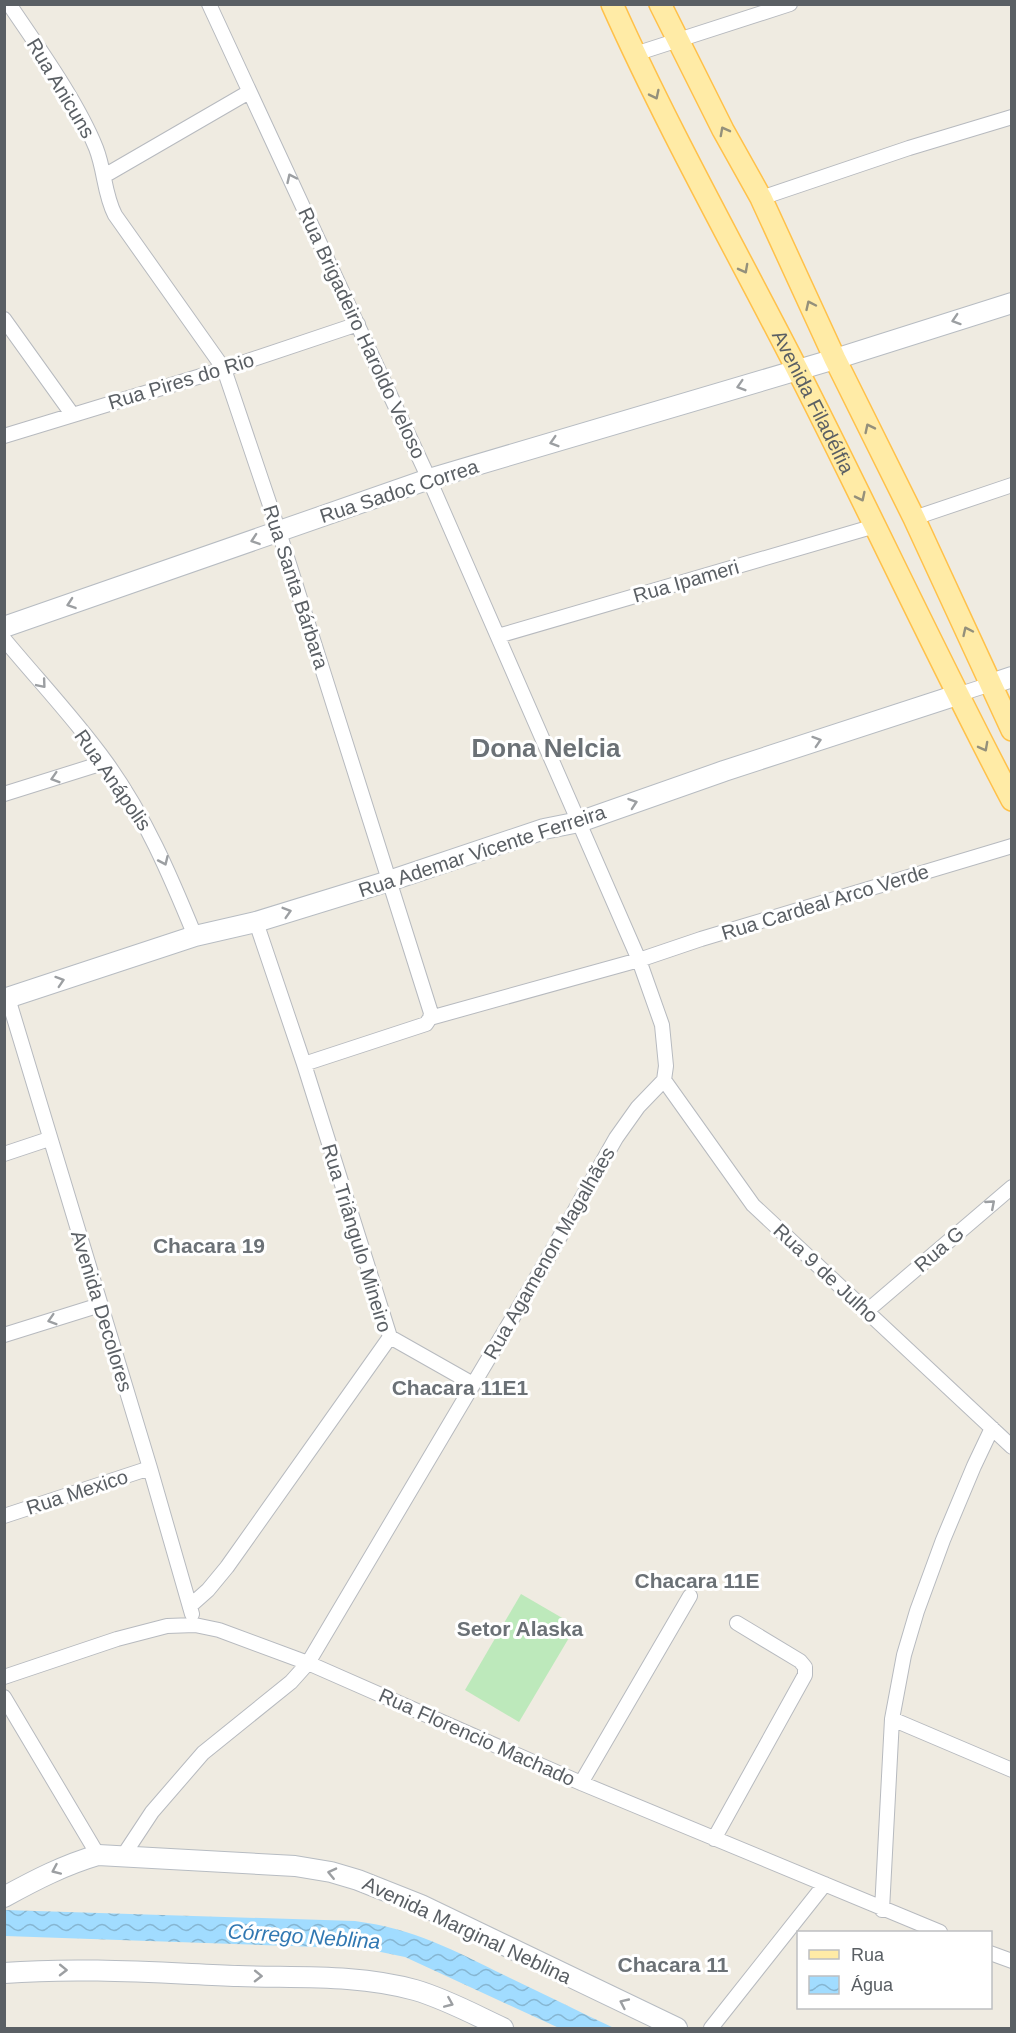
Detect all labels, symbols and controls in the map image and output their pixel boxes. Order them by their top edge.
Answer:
street label: Rua Anicuns [23,34,99,142]
one-way arrow [648,89,659,100]
one-way arrow [720,127,731,137]
one-way arrow [286,174,298,185]
street label: Rua Brigadeiro Haroldo Veloso [294,204,430,462]
one-way arrow [737,262,748,273]
one-way arrow [806,301,818,312]
one-way arrow [951,313,962,325]
street label: Avenida Filadélfia [768,327,859,478]
street label: Rua Pires do Rio [105,348,257,414]
one-way arrow [736,379,747,391]
one-way arrow [865,423,877,434]
one-way arrow [549,435,560,447]
street label: Rua Sadoc Correa [317,455,482,527]
one-way arrow [853,491,865,502]
street label: Rua Santa Bárbara [259,502,333,673]
one-way arrow [250,532,261,545]
street label: Rua Ipameri [631,555,741,607]
one-way arrow [66,596,77,609]
one-way arrow [962,626,974,637]
one-way arrow [34,677,45,688]
street label: Rua Anápolis [70,725,156,835]
district label: Dona Nelcia [472,733,621,763]
one-way arrow [811,735,822,748]
one-way arrow [977,741,988,752]
one-way arrow [50,771,61,783]
one-way arrow [627,797,638,810]
street label: Rua Ademar Vicente Ferreira [356,800,609,901]
one-way arrow [157,855,169,866]
street label: Rua Cardeal Arco Verde [719,860,931,944]
one-way arrow [281,907,292,920]
one-way arrow [54,976,65,988]
street label: Rua Triângulo Mineiro [318,1141,396,1335]
street label: Rua Agamenon Magalhães [479,1143,619,1363]
one-way arrow [984,1201,995,1212]
street label: Rua 9 de Julho [769,1219,883,1327]
street label: Rua G [910,1222,968,1276]
street label: Avenida Decolores [67,1228,137,1394]
district label: Chacara 19 [153,1234,265,1257]
one-way arrow [47,1313,58,1325]
district label: Chacara 11E1 [392,1376,529,1399]
street label: Rua Mexico [23,1465,131,1519]
district label: Chacara 11E [635,1569,759,1592]
district label: Setor Alaska [457,1617,584,1640]
street label: Rua Florencio Machado [376,1684,578,1790]
one-way arrow [52,1862,63,1874]
one-way arrow [327,1867,337,1880]
street label: Avenida Marginal Neblina [359,1872,576,1988]
water label: Córrego Neblina [227,1919,381,1953]
legend [797,1931,992,2009]
text: Rua [851,1945,885,1965]
district label: Chacara 11 [618,1953,729,1976]
one-way arrow [58,1964,67,1977]
one-way arrow [253,1970,262,1982]
text: Água [851,1975,894,1995]
one-way arrow [443,1996,454,2008]
one-way arrow [620,1999,631,2011]

